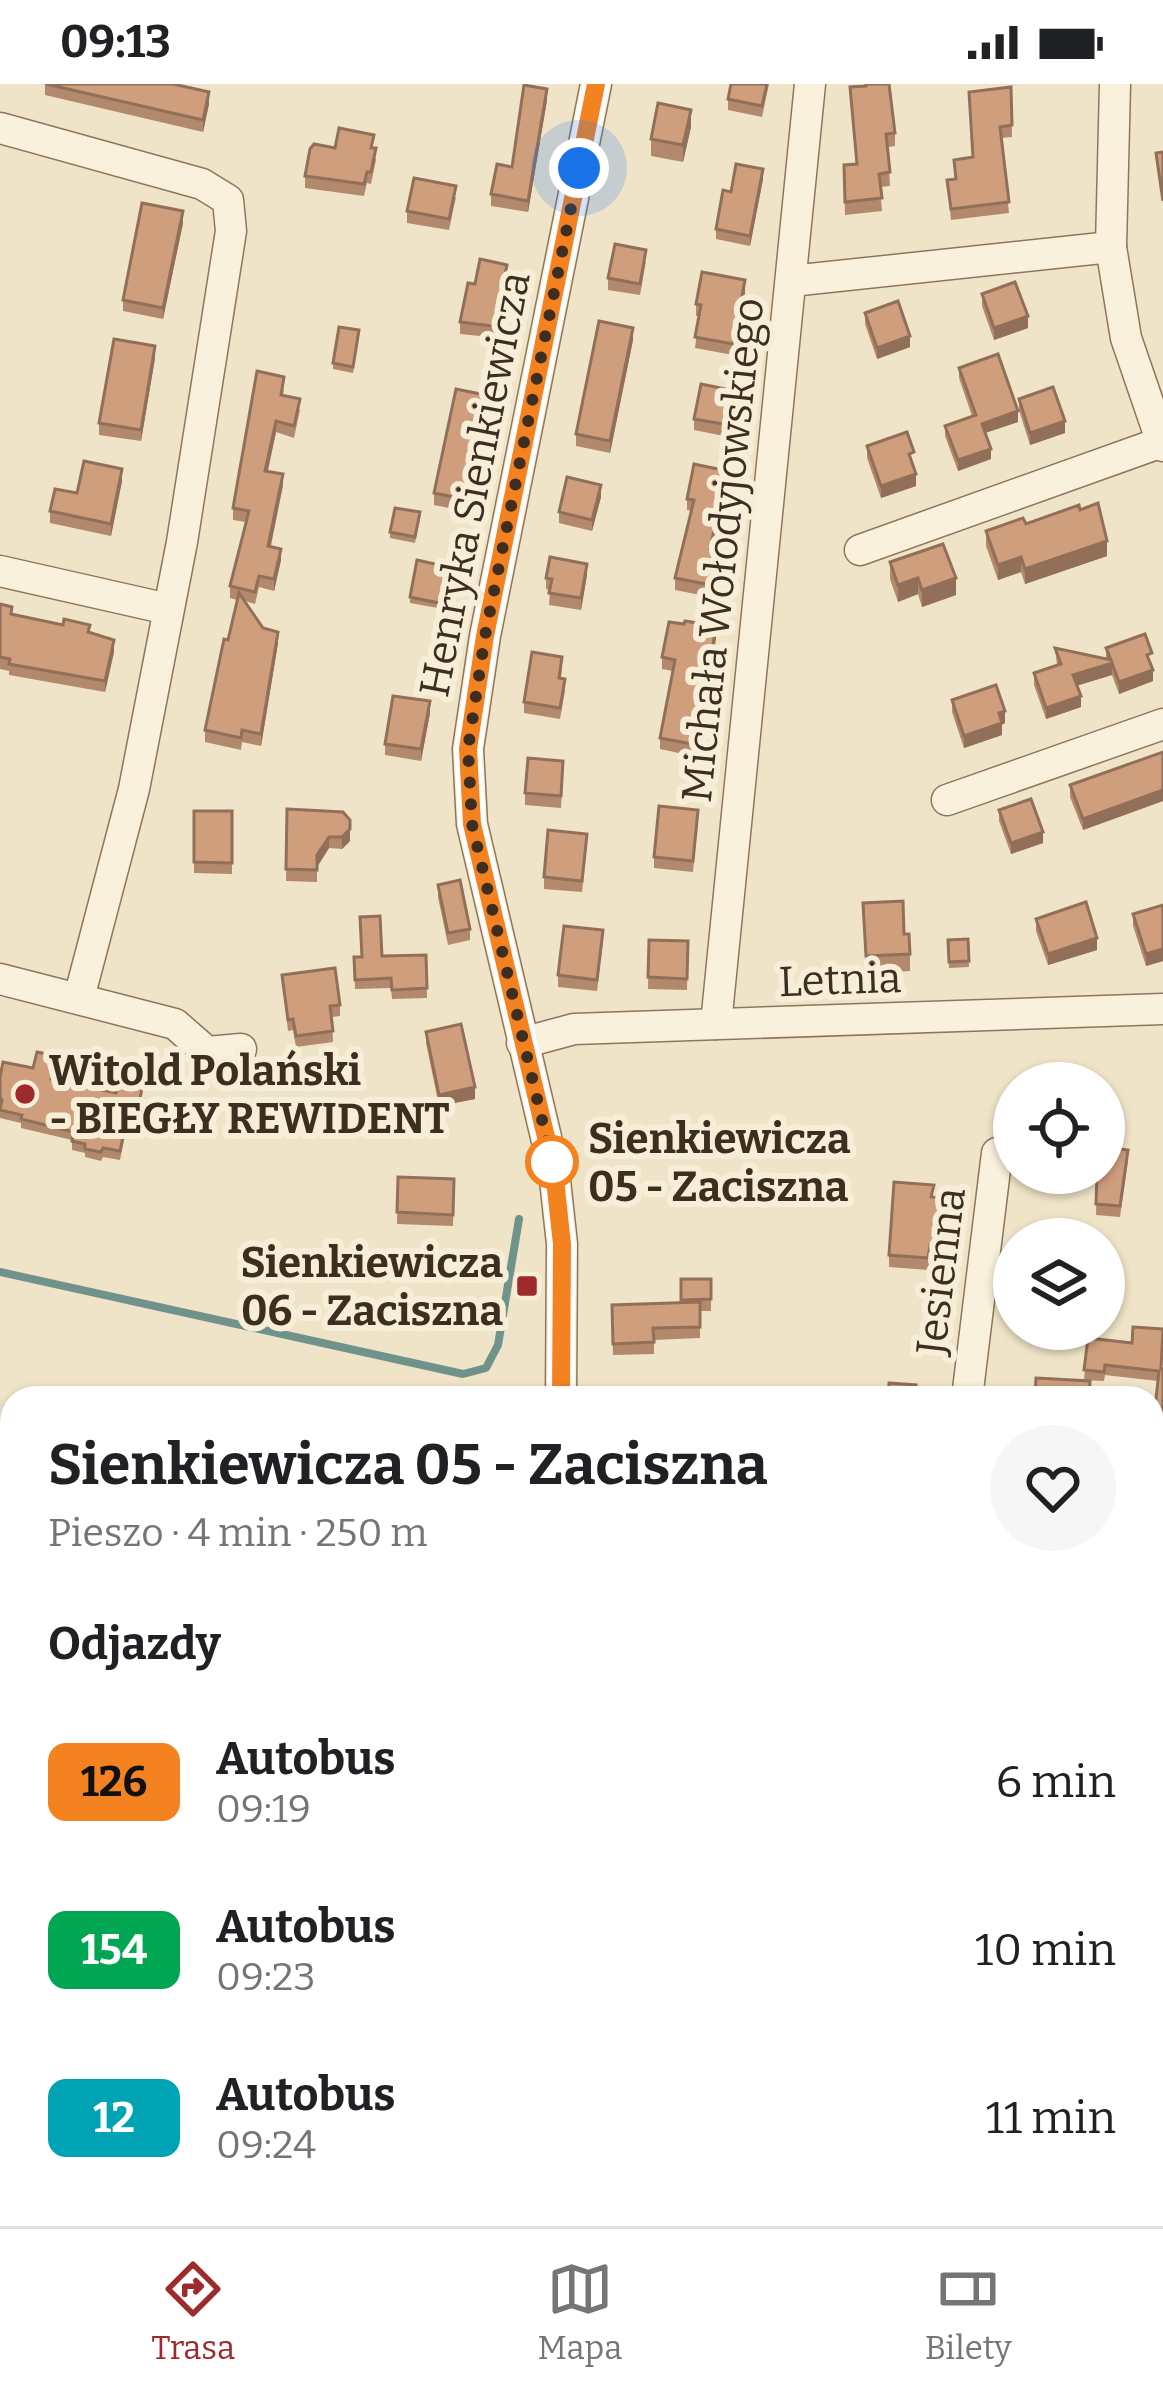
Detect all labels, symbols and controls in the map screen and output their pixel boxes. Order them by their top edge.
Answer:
text: 09:13 [60,15,171,69]
your location [549,138,609,198]
street label: Henryka Sienkiewicza [409,268,541,701]
street label: Michała Wołodyjowskiego [672,296,774,805]
street label: Letnia [778,953,902,1007]
place label: Witold Polański - BIEGŁY REWIDENT [49,1046,450,1144]
map controls [993,1062,1125,1350]
button: locate [993,1062,1125,1194]
marker: Witold Polański - BIEGŁY REWIDENT [12,1081,38,1107]
place label: Sienkiewicza 05 - Zaciszna [588,1114,851,1212]
marker: Sienkiewicza 05 - Zaciszna [527,1137,577,1187]
street label: Jesienna [906,1185,976,1359]
button: layers [993,1218,1125,1350]
place label: Sienkiewicza 06 - Zaciszna [240,1238,503,1336]
marker: Sienkiewicza 06 - Zaciszna [514,1273,540,1299]
button: heart [990,1425,1116,1551]
text: Sienkiewicza 05 - Zaciszna [48,1431,768,1499]
text: Pieszo · 4 min · 250 m [48,1510,427,1556]
text: Odjazdy [48,1617,221,1671]
text: Autobus [216,1732,396,1786]
text: 6 min [996,1755,1116,1809]
text: 126 [81,1757,147,1807]
text: 09:19 [216,1786,311,1832]
text: Autobus [216,1900,396,1954]
text: 10 min [975,1923,1116,1977]
text: 154 [81,1925,147,1975]
text: 09:23 [216,1954,316,2000]
text: Autobus [216,2068,396,2122]
text: 11 min [986,2091,1116,2145]
text: 12 [93,2093,135,2143]
text: 09:24 [216,2122,316,2168]
tab: Trasa [151,2256,235,2368]
tab: Mapa [538,2256,622,2368]
tab: Bilety [925,2256,1012,2368]

